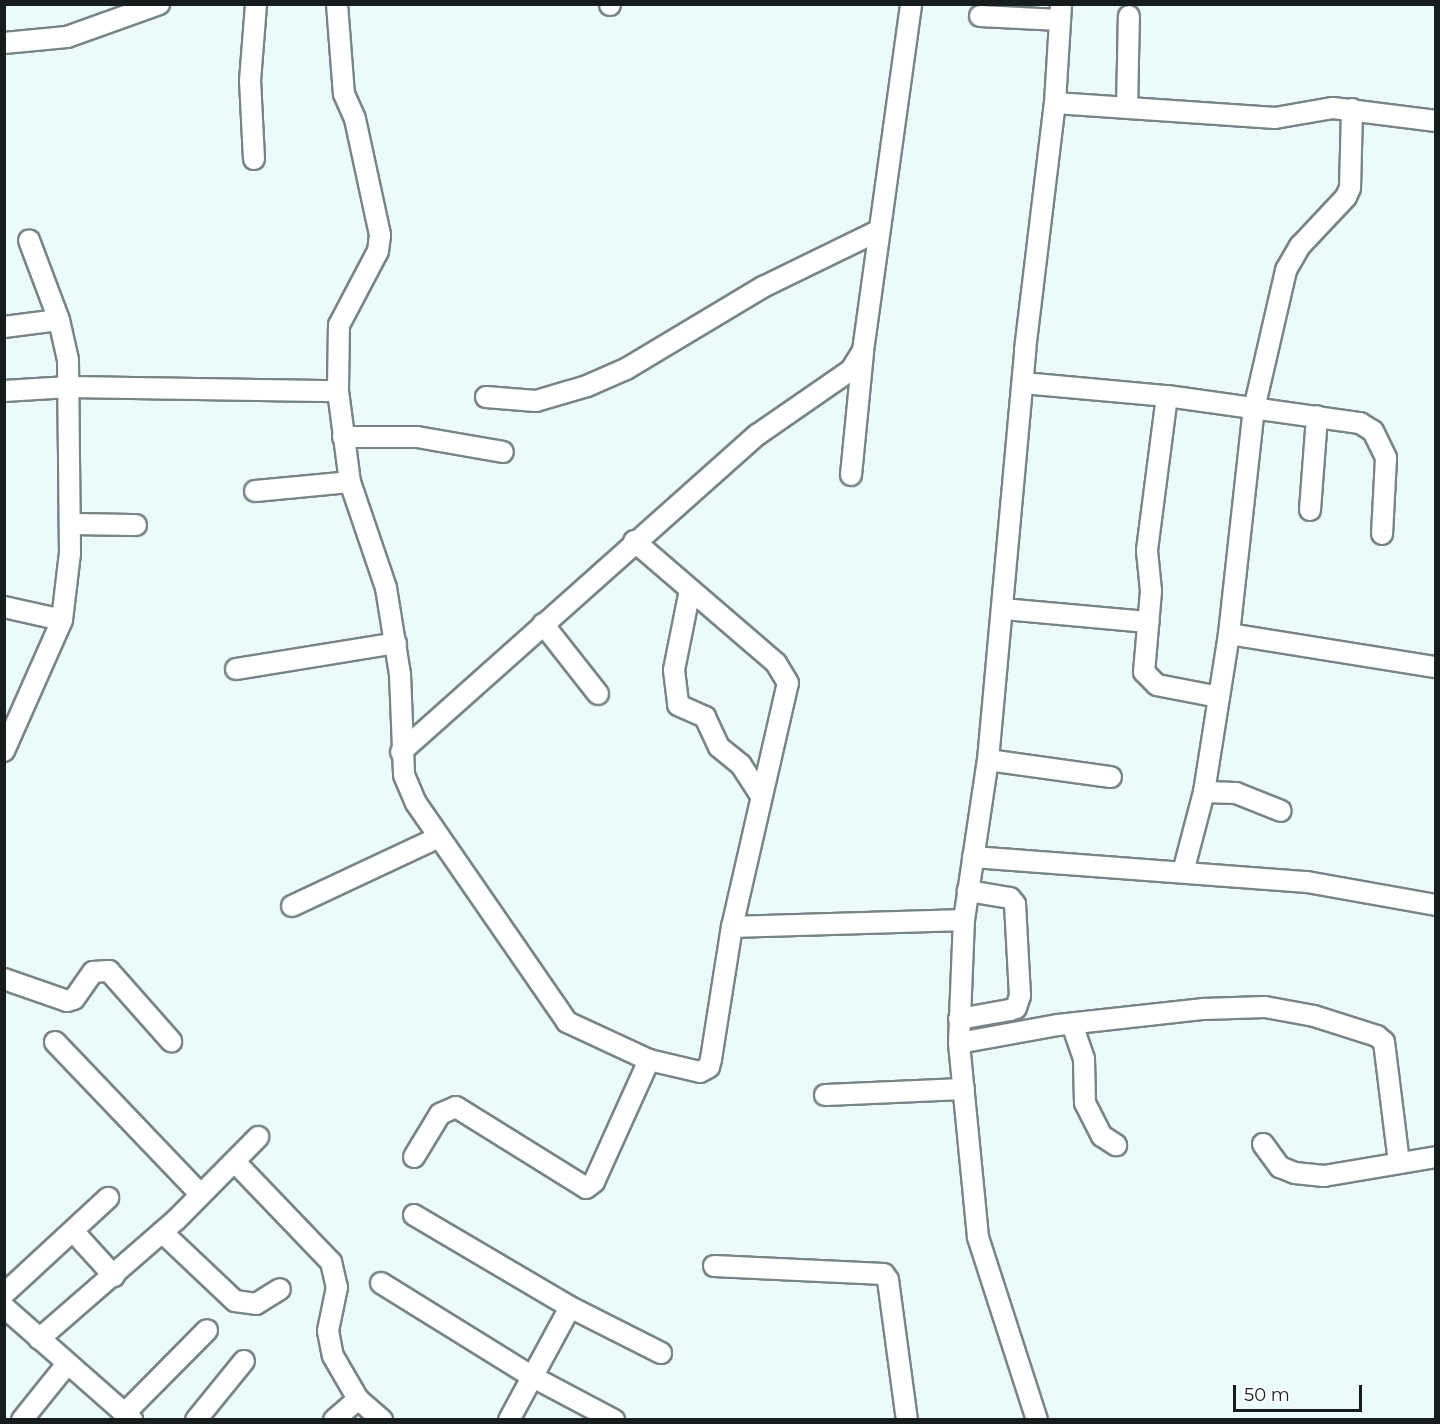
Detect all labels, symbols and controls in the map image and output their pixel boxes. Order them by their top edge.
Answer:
scale bar [1236,1373,1365,1411]
text: 50 m [1244,1384,1290,1406]

